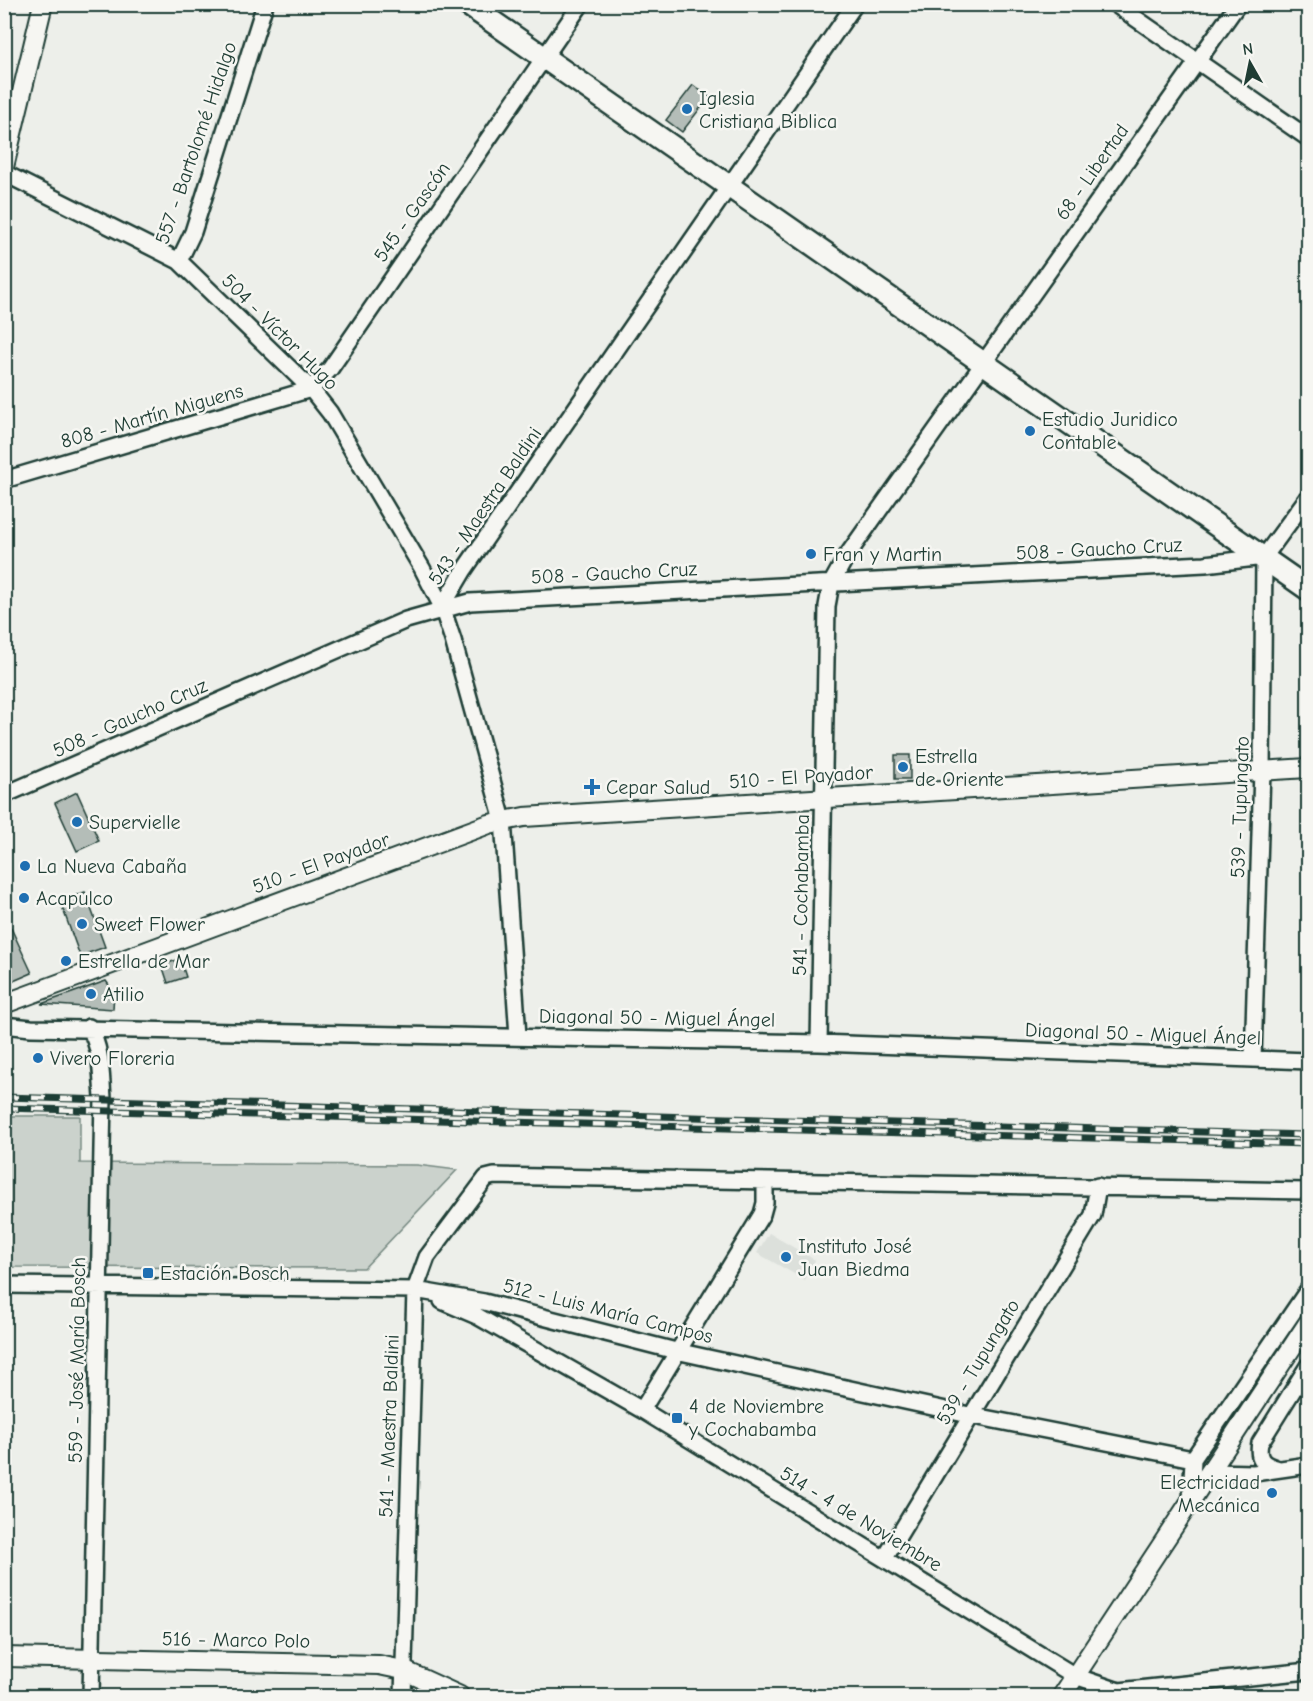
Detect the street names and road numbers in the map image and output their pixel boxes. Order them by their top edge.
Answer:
street label: 557 - Bartolomé Hidalgo [151,39,241,247]
street label: 68 - Libertad [1051,120,1133,224]
street label: 545 - Gascón [369,158,455,266]
street label: 504 - Víctor Hugo [217,269,343,395]
street label: 808 - Martín Miguens [58,379,246,453]
street label: 543 - Maestra Baldini [424,423,546,589]
street label: 508 - Gaucho Cruz [1015,533,1183,565]
street label: 508 - Gaucho Cruz [530,557,698,589]
street label: 508 - Gaucho Cruz [49,674,211,762]
street label: 539 - Tupungato [1226,736,1254,878]
street label: 510 - El Payador [728,760,874,794]
street label: 541 - Cochabamba [788,814,814,976]
street label: 510 - El Payador [249,828,393,898]
street label: Diagonal 50 - Miguel Ángel [539,1003,775,1032]
street label: Diagonal 50 - Miguel Ángel [1024,1017,1262,1050]
street label: 559 - José María Bosch [64,1257,90,1463]
street label: 512 - Luis María Campos [501,1274,715,1348]
street label: 539 - Tupungato [932,1295,1024,1429]
street label: 541 - Maestra Baldini [374,1334,404,1518]
street label: 514 - 4 de Noviembre [776,1462,946,1576]
street label: 516 - Marco Polo [162,1627,310,1653]

